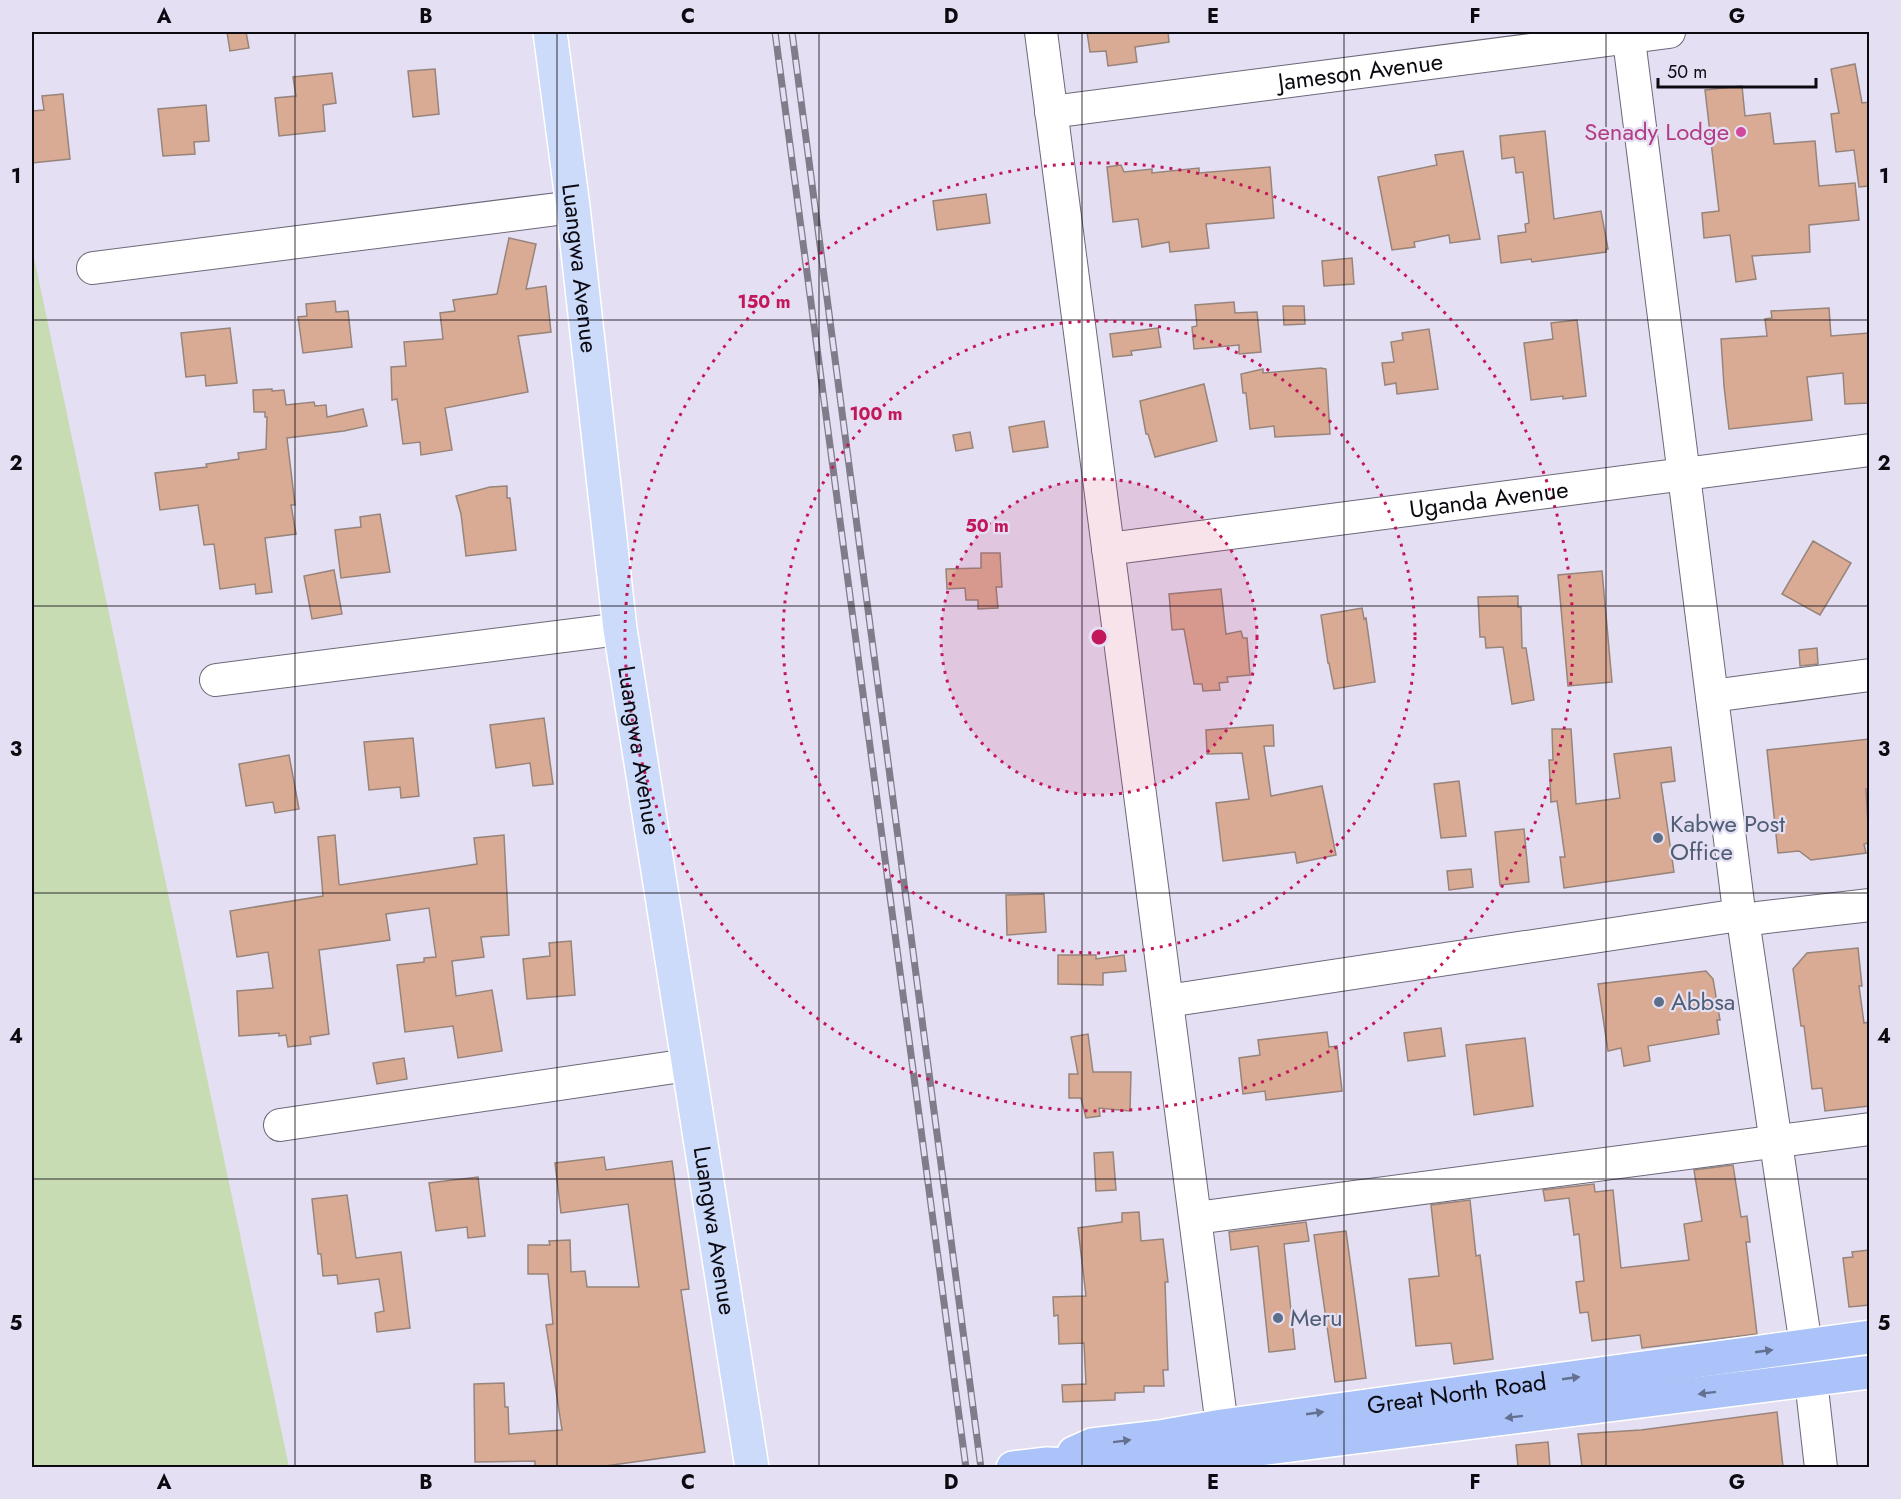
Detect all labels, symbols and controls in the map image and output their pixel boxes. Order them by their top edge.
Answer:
text: A [156,2,172,31]
text: B [419,2,433,31]
text: C [681,2,695,31]
text: D [944,2,958,31]
text: E [1207,2,1219,31]
text: F [1469,2,1481,31]
text: G [1729,2,1745,31]
street label: Jameson Avenue [1273,43,1445,100]
scale bar [1658,51,1816,89]
text: 50 m [1667,59,1707,85]
place label: Senady Lodge [1584,114,1729,149]
marker: Senady Lodge [1734,125,1748,139]
text: 1 [11,162,21,191]
text: 1 [1879,162,1889,191]
street label: Luangwa Avenue [553,181,607,355]
text: 150 m [738,289,790,315]
text: 100 m [849,401,903,427]
text: 2 [9,449,23,478]
text: 2 [1877,449,1891,478]
street label: Uganda Avenue [1407,471,1570,527]
text: 50 m [965,513,1009,539]
centre of rings [1089,627,1109,647]
street label: Luangwa Avenue [609,663,670,837]
text: 3 [10,735,22,764]
text: 3 [1878,735,1890,764]
place label: Kabwe Post Office [1670,806,1785,869]
marker: Kabwe Post Office [1651,831,1665,845]
place label: Abbsa [1671,984,1735,1019]
marker: Abbsa [1652,995,1666,1009]
text: 4 [9,1022,23,1051]
text: 4 [1877,1022,1891,1051]
street label: Luangwa Avenue [685,1143,746,1317]
place label: Meru [1290,1300,1343,1335]
text: 5 [10,1309,23,1338]
text: 5 [1878,1309,1891,1338]
marker: Meru [1271,1311,1285,1325]
one-way arrow [1755,1347,1774,1356]
street label: Great North Road [1365,1364,1548,1423]
one-way arrow [1562,1373,1581,1382]
one-way arrow [1698,1388,1717,1397]
one-way arrow [1306,1408,1325,1417]
one-way arrow [1504,1412,1523,1421]
one-way arrow [1113,1437,1132,1446]
text: A [156,1468,172,1497]
text: B [419,1468,433,1497]
text: C [681,1468,695,1497]
text: D [944,1468,958,1497]
text: E [1207,1468,1219,1497]
text: F [1469,1468,1481,1497]
text: G [1729,1468,1745,1497]

